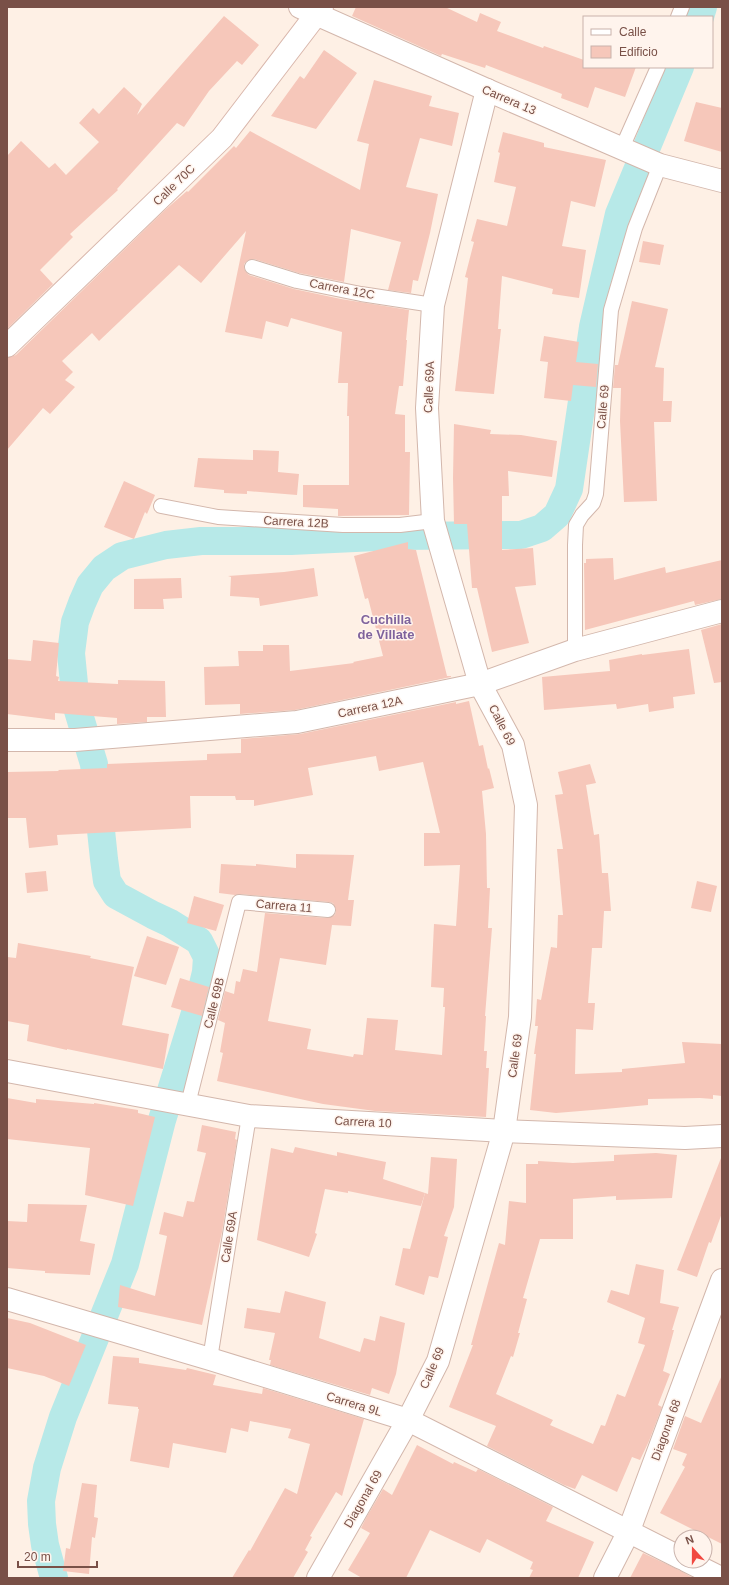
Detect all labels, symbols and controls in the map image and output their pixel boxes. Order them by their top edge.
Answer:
legend [583,16,713,68]
text: Calle [619,25,647,39]
text: Edificio [619,45,658,59]
street label: Carrera 13 [480,82,538,118]
street label: Calle 70C [150,161,198,208]
street label: Carrera 12C [308,276,376,302]
street label: Calle 69A [421,361,437,413]
street label: Calle 69 [594,384,612,430]
street label: Carrera 12B [263,513,329,531]
district label: Cuchilla de Villate [358,612,414,642]
street label: Carrera 12A [337,693,403,721]
street label: Calle 69 [486,702,518,748]
street label: Carrera 11 [255,897,313,915]
street label: Calle 69B [201,976,227,1030]
street label: Calle 69 [505,1033,525,1079]
street label: Carrera 10 [334,1114,392,1131]
street label: Calle 69A [218,1210,240,1264]
street label: Calle 69 [417,1345,447,1391]
street label: Carrera 9L [325,1389,384,1419]
street label: Diagonal 68 [648,1397,684,1462]
street label: Diagonal 69 [341,1467,385,1530]
north arrow [673,1529,713,1569]
text: N [684,1533,695,1547]
scale bar [18,1543,97,1569]
text: 20 m [24,1550,51,1564]

